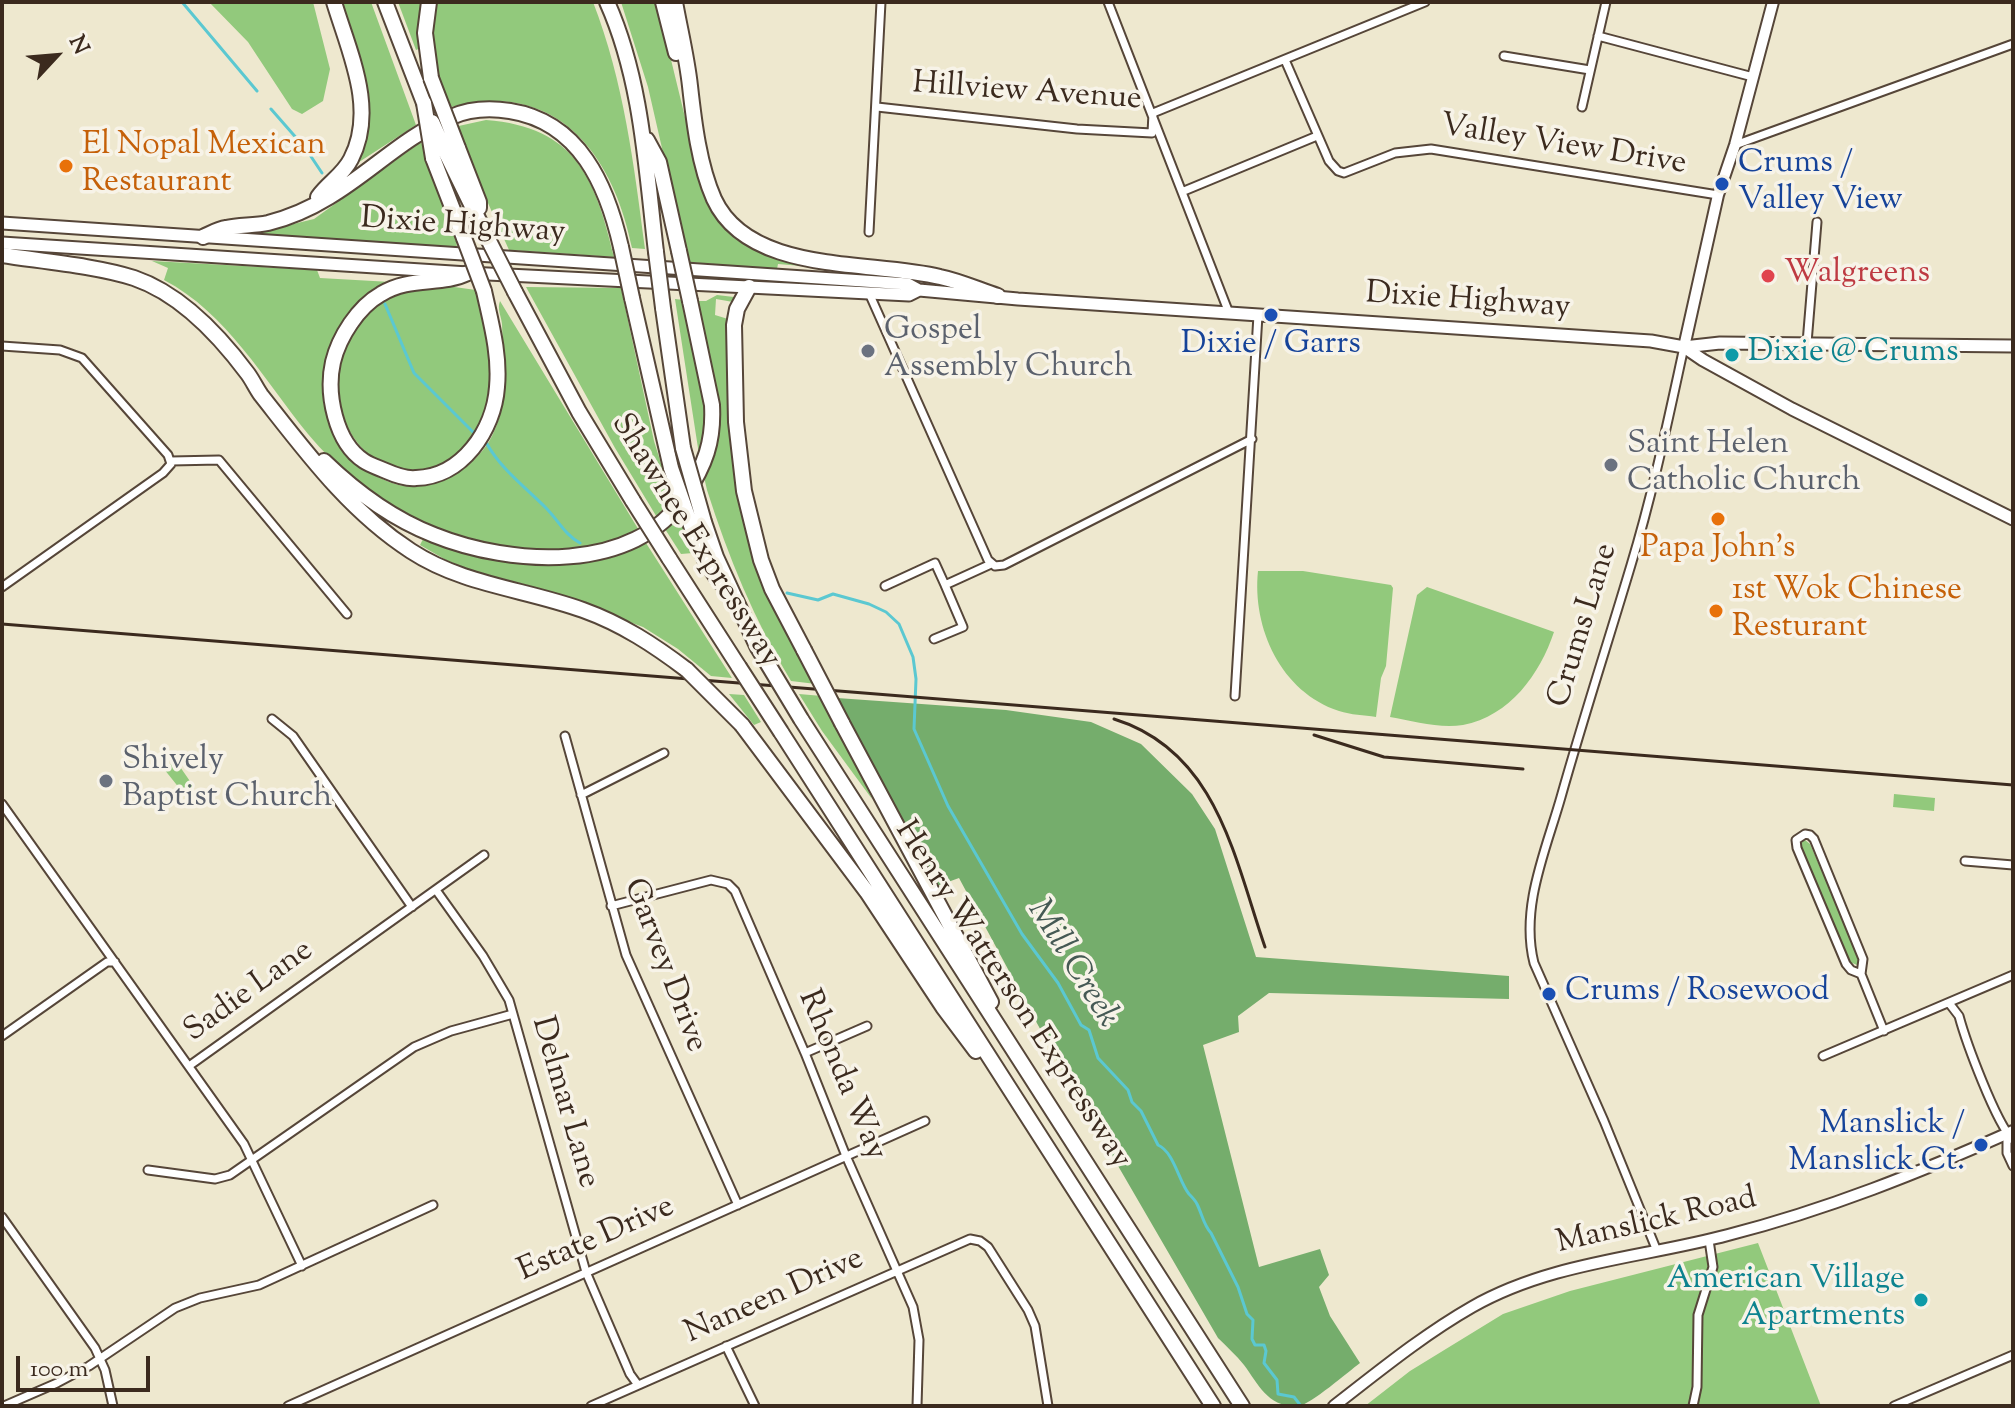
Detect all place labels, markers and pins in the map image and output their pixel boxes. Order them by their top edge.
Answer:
place label: El Nopal Mexican Restaurant [82,129,326,204]
place label: Crums / Valley View [1738,147,1903,222]
marker: El Nopal Mexican Restaurant [57,157,75,175]
marker: Crums / Valley View [1713,175,1731,193]
place label: Walgreens [1784,257,1930,295]
marker: Walgreens [1759,267,1777,285]
marker: Dixie / Garrs [1262,306,1280,324]
place label: Gospel Assembly Church [884,314,1133,389]
place label: Dixie / Garrs [1181,328,1361,366]
place label: Dixie @ Crums [1748,336,1959,374]
marker: Gospel Assembly Church [859,342,877,360]
marker: Dixie @ Crums [1723,346,1741,364]
place label: Saint Helen Catholic Church [1627,428,1860,503]
marker: Saint Helen Catholic Church [1602,456,1620,474]
marker: Papa John's [1709,510,1727,528]
place label: Papa John's [1641,532,1795,570]
place label: 1st Wok Chinese Resturant [1732,574,1962,649]
marker: 1st Wok Chinese Resturant [1707,602,1725,620]
place label: Shively Baptist Church [122,744,332,819]
marker: Shively Baptist Church [97,772,115,790]
place label: Crums / Rosewood [1565,975,1829,1013]
marker: Crums / Rosewood [1540,985,1558,1003]
place label: Manslick / Manslick Ct. [1789,1108,1965,1183]
marker: Manslick / Manslick Ct. [1972,1136,1990,1154]
place label: American Village Apartments [1667,1263,1905,1338]
marker: American Village Apartments [1912,1291,1930,1309]

